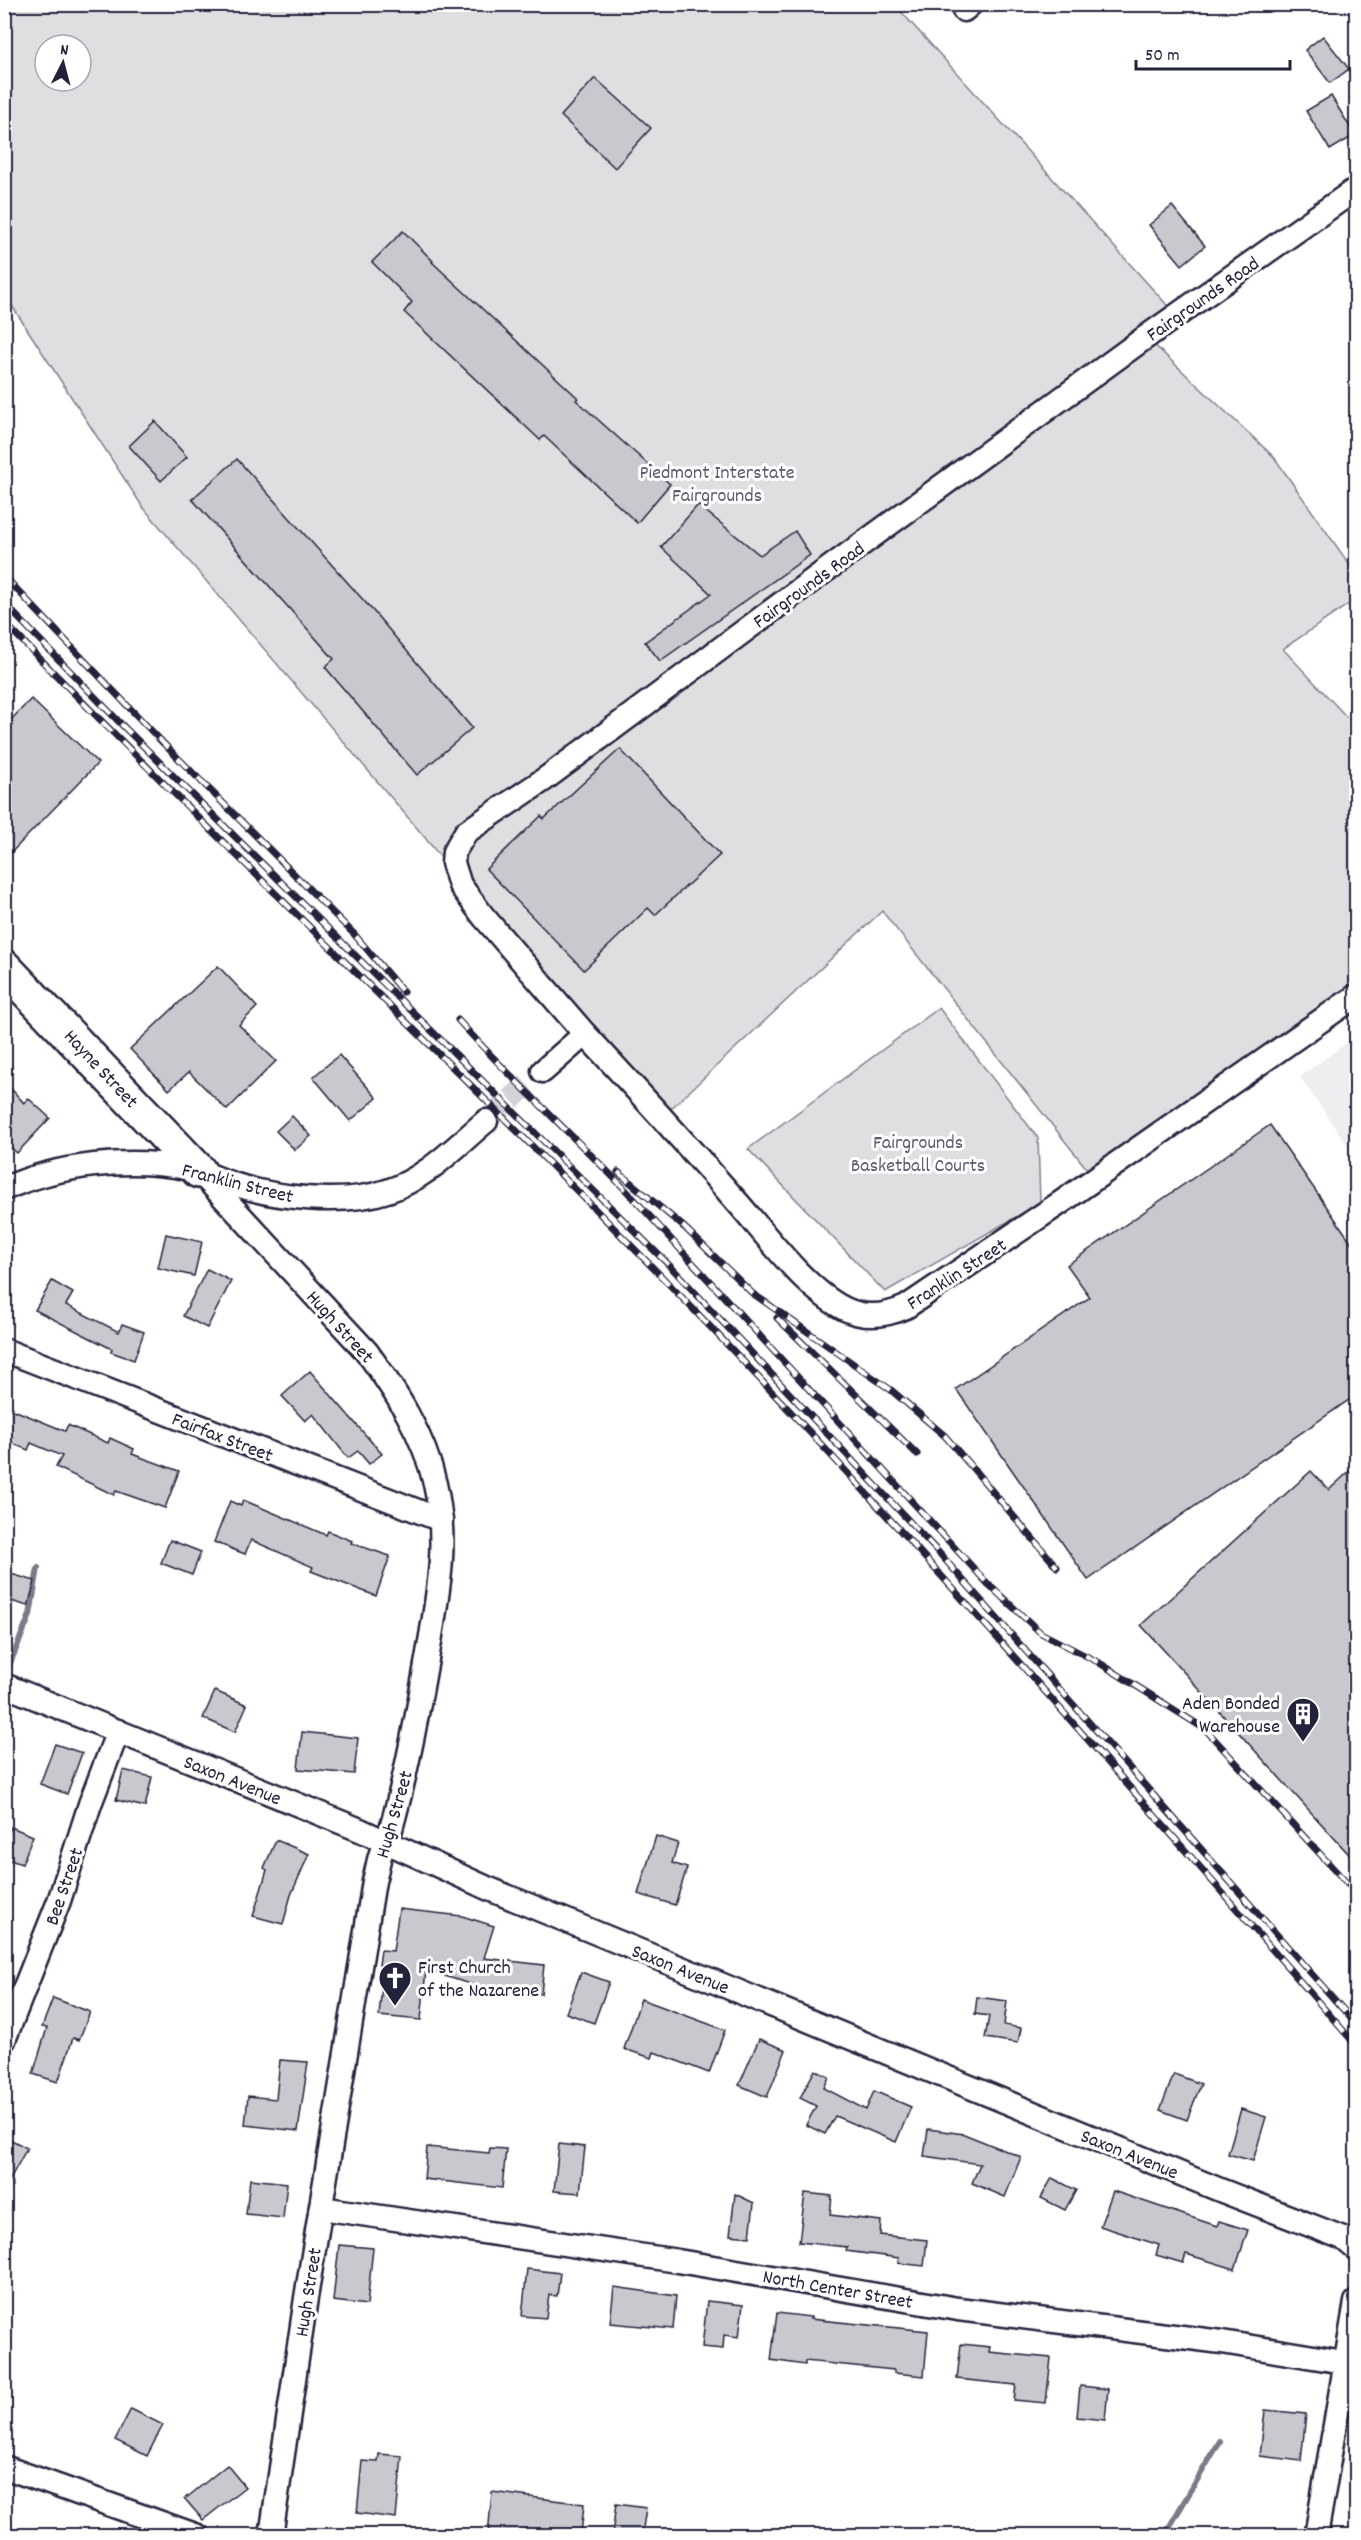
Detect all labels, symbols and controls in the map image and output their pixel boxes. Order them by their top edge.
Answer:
north arrow [33,33,93,93]
scale bar [1136,33,1290,71]
text: N [59,39,70,62]
text: 50 m [1145,44,1180,69]
street label: Fairgrounds Road [1142,251,1266,350]
park label: Piedmont Interstate Fairgrounds [639,460,795,511]
street label: Fairgrounds Road [748,536,871,637]
street label: Hayne Street [56,1024,144,1116]
park label: Fairgrounds Basketball Courts [851,1130,985,1181]
street label: Franklin Street [179,1158,296,1212]
street label: Franklin Street [902,1233,1013,1318]
street label: Hugh Street [298,1285,379,1371]
street label: Fairfax Street [167,1407,277,1471]
place label: Aden Bonded Warehouse [1182,1691,1280,1742]
building icon: Aden Bonded Warehouse [1285,1696,1321,1743]
street label: Saxon Avenue [179,1749,285,1814]
street label: Hugh Street [370,1768,422,1862]
street label: Bee Street [40,1844,92,1929]
street label: Saxon Avenue [627,1938,733,2003]
place label: First Church of the Nazarene [418,1955,539,2006]
church icon: First Church of the Nazarene [377,1960,413,2007]
street label: Saxon Avenue [1076,2123,1182,2188]
street label: Hugh Street [289,2246,331,2339]
street label: North Center Street [760,2264,915,2318]

